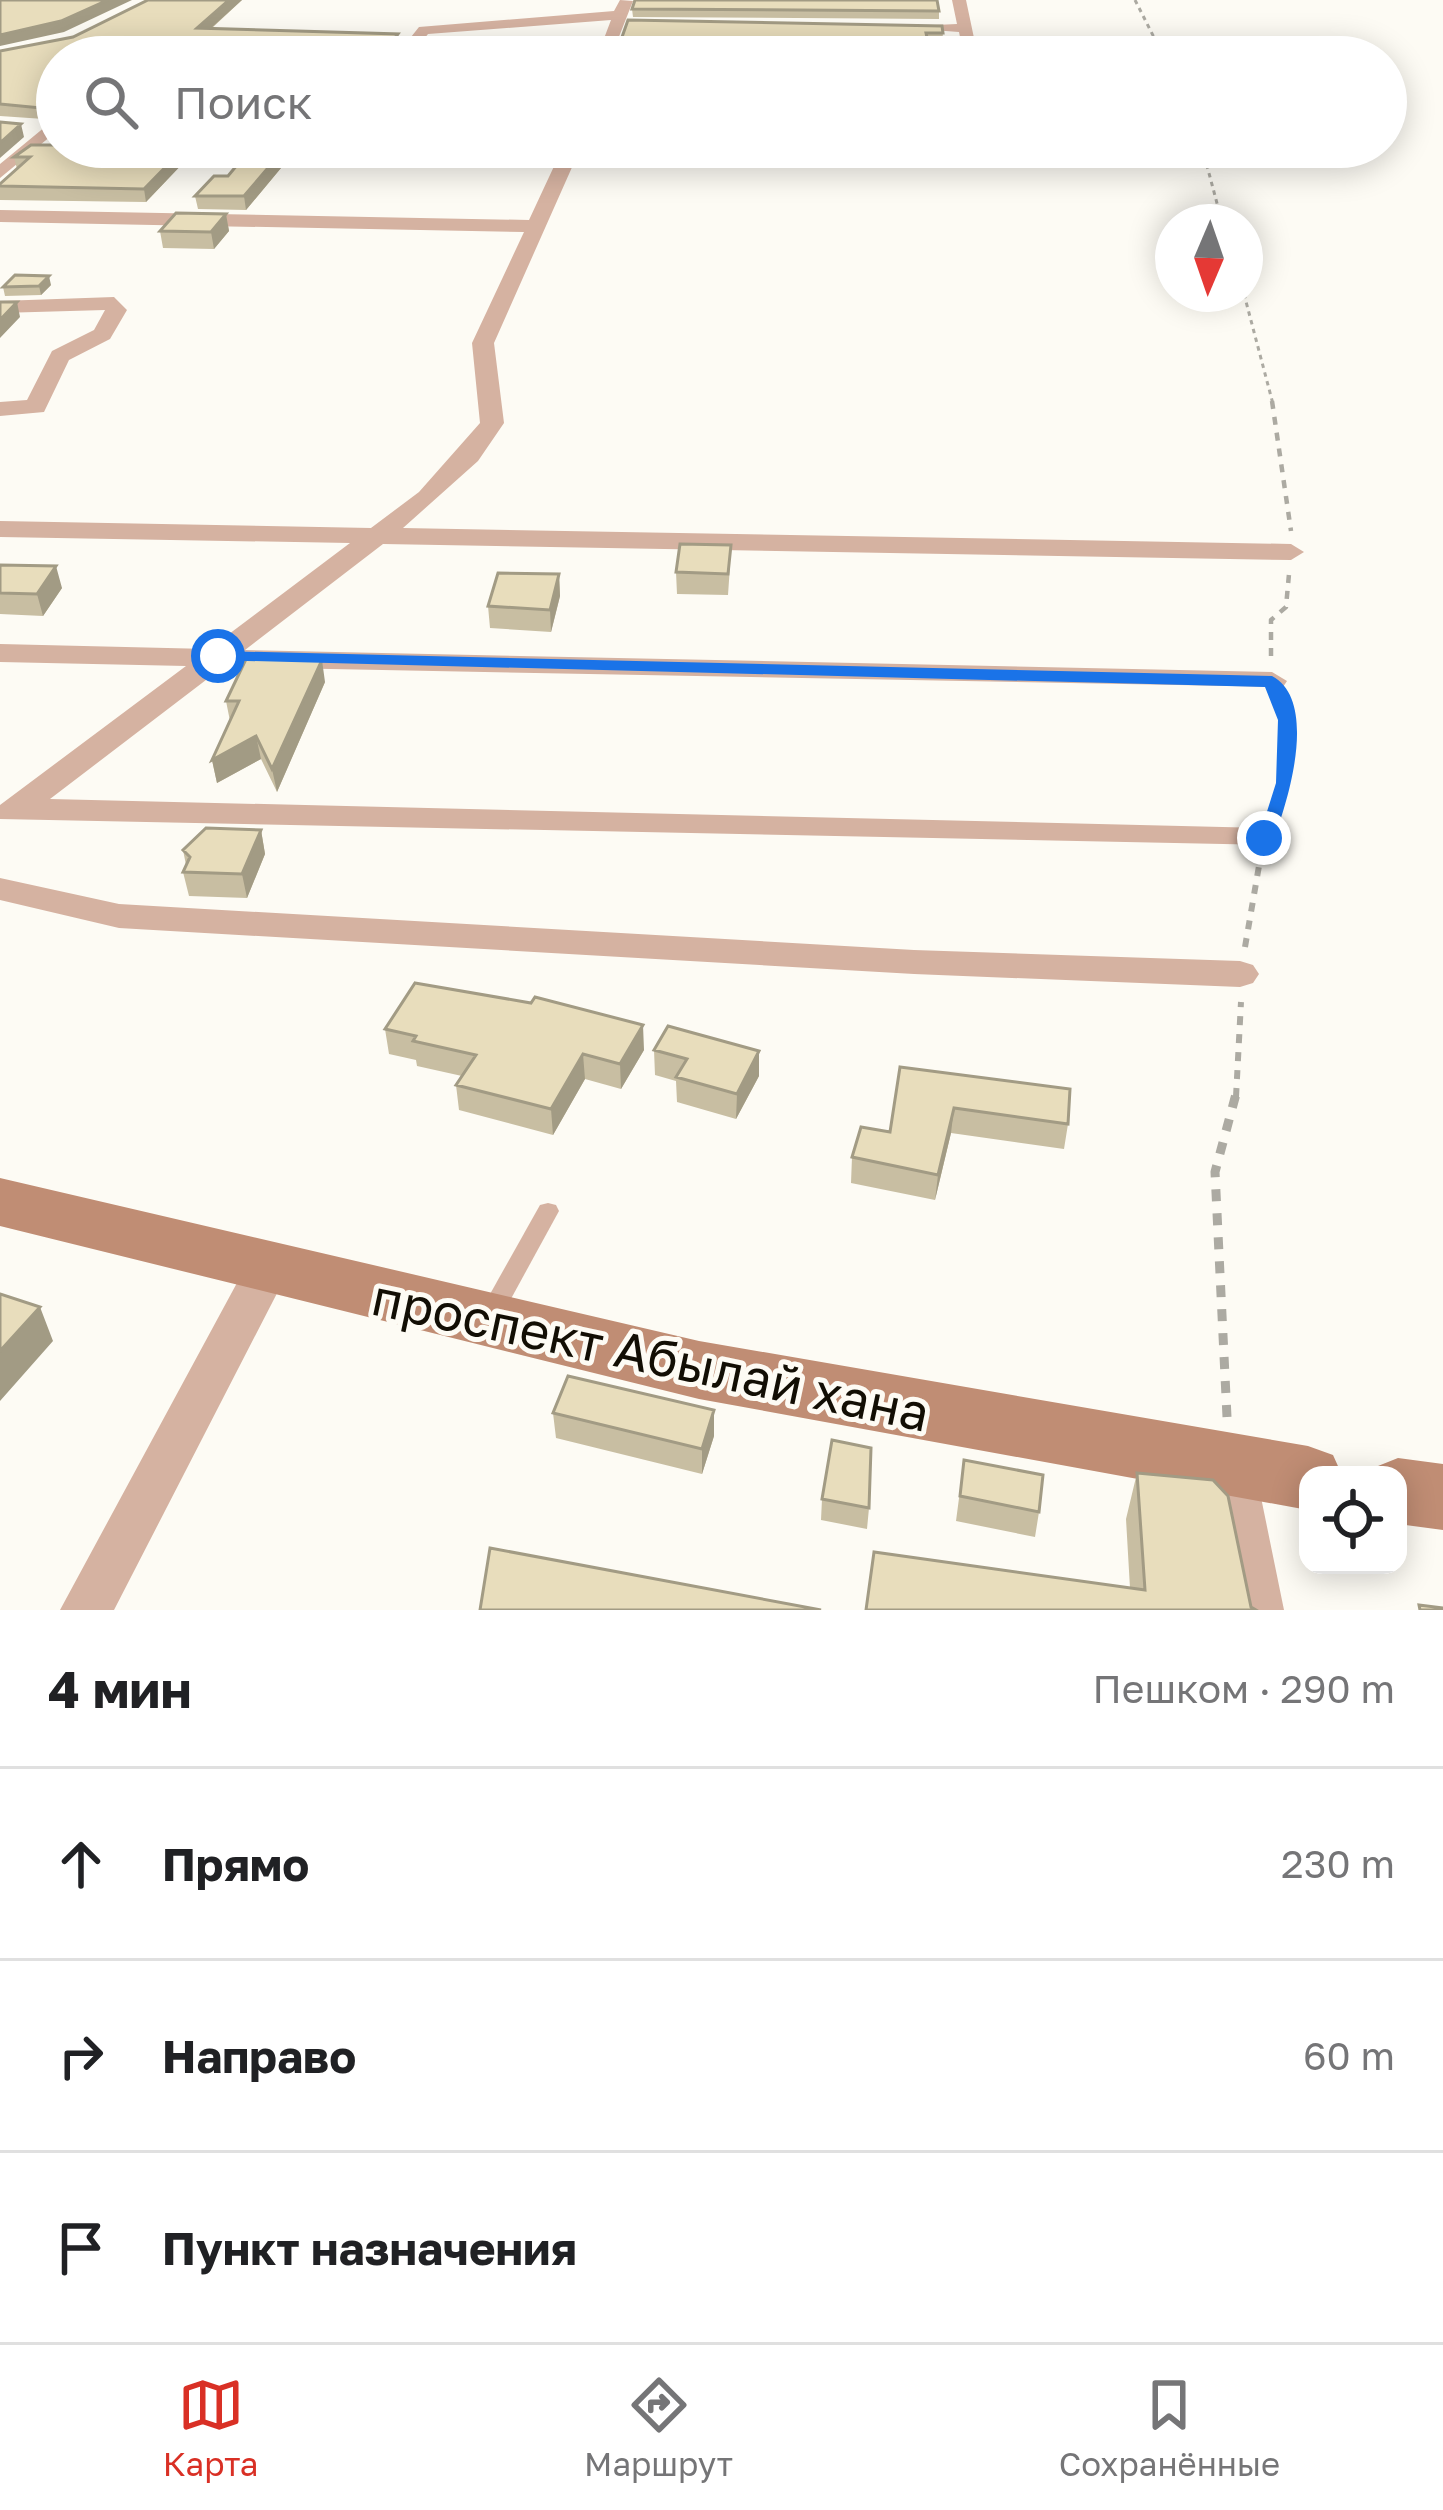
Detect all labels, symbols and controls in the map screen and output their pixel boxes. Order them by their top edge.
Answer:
search box [36,36,1407,168]
icon: search [78,69,144,135]
text: Поиск [174,75,313,129]
north arrow [1155,204,1263,312]
route start [191,629,245,683]
route end [1237,811,1291,865]
street label: проспект Абылай хана [367,1265,935,1443]
map controls [1299,1466,1407,1574]
button: locate [1299,1466,1407,1574]
text: 4 мин [48,1658,192,1719]
text: Пешком · 290 m [1093,1665,1395,1712]
icon: ahead [48,1831,114,1897]
text: Прямо [162,1837,309,1891]
text: 230 m [1281,1840,1395,1887]
icon: right [48,2023,114,2089]
text: Направо [162,2029,356,2083]
text: 60 m [1303,2032,1395,2079]
icon: arrive [48,2215,114,2281]
text: Пункт назначения [162,2221,577,2275]
tab: Карта [163,2372,258,2483]
tab: Маршрут [584,2372,733,2483]
tab: Сохранённые [1059,2372,1280,2483]

